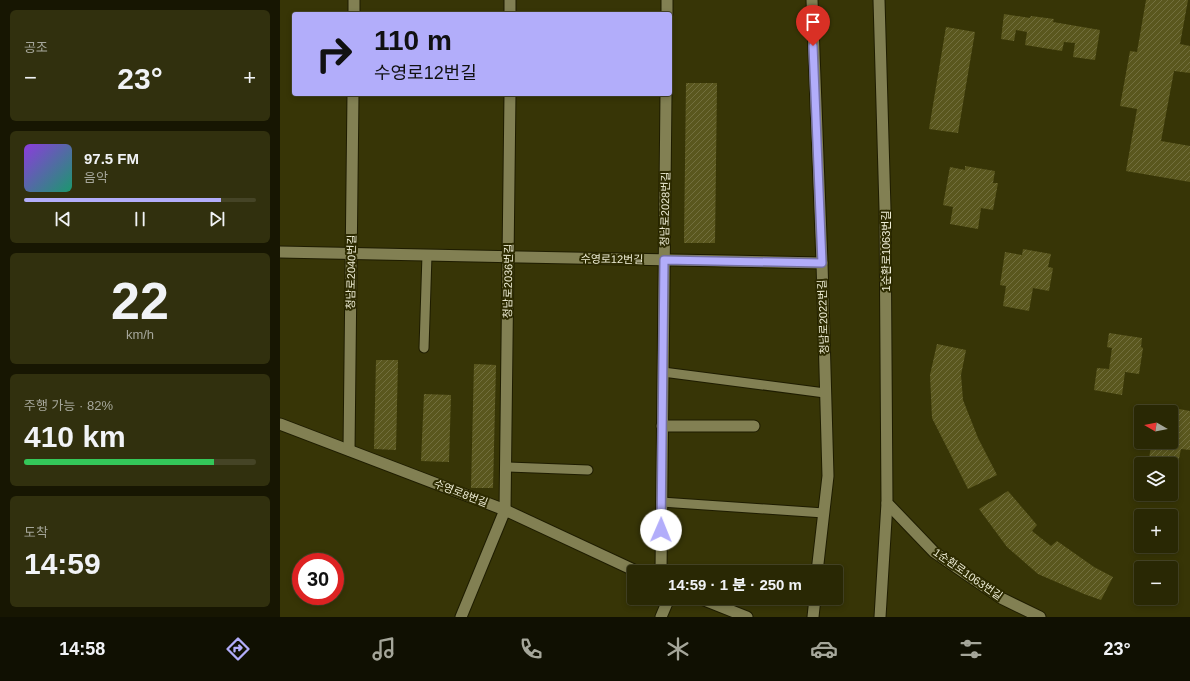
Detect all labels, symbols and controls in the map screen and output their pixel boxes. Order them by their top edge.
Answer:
pin [796,5,830,46]
icon: arrive [802,11,824,33]
text: 110 m [374,25,452,56]
icon: right [308,28,360,80]
text: 공조 [24,40,48,55]
text: 23° [117,62,163,95]
text: 수영로12번길 [374,63,477,83]
text: − [24,65,37,90]
text: + [243,65,256,90]
text: 97.5 FM [84,150,139,167]
text: 음악 [84,170,108,185]
street label: 청남로2028번길 [658,171,672,247]
icon: previous [52,208,74,230]
icon: pause [129,208,151,230]
icon: next [206,208,228,230]
street label: 1순환로1063번길 [880,210,892,292]
street label: 청남로2040번길 [344,234,358,310]
street label: 청남로2036번길 [501,243,515,319]
street label: 수영로12번길 [580,252,644,266]
text: 22 [111,272,169,330]
street label: 청남로2022번길 [816,279,830,355]
text: km/h [126,327,154,342]
text: 주행 가능 · 82% [24,398,113,413]
north arrow [1134,405,1178,449]
map controls [1134,405,1178,605]
text: 410 km [24,420,126,453]
button: layers [1134,457,1178,501]
street label: 수영로8번길 [432,477,490,509]
position arrow [640,509,682,551]
button: + [1134,509,1178,553]
text: 도착 [24,525,48,540]
street label: 1순환로1063번길 [931,546,1005,602]
text: 14:59 [24,547,101,580]
speed limit sign: 30 [292,553,344,605]
button: − [1134,561,1178,605]
text: 14:59 · 1 분 · 250 m [668,576,802,593]
icon: directions [224,635,252,663]
icon: music [370,635,398,663]
icon: phone [517,635,545,663]
icon: climate [664,635,692,663]
icon: car [810,635,838,663]
icon: filters [957,635,985,663]
text: 14:58 [59,639,105,659]
text: 23° [1103,639,1131,659]

